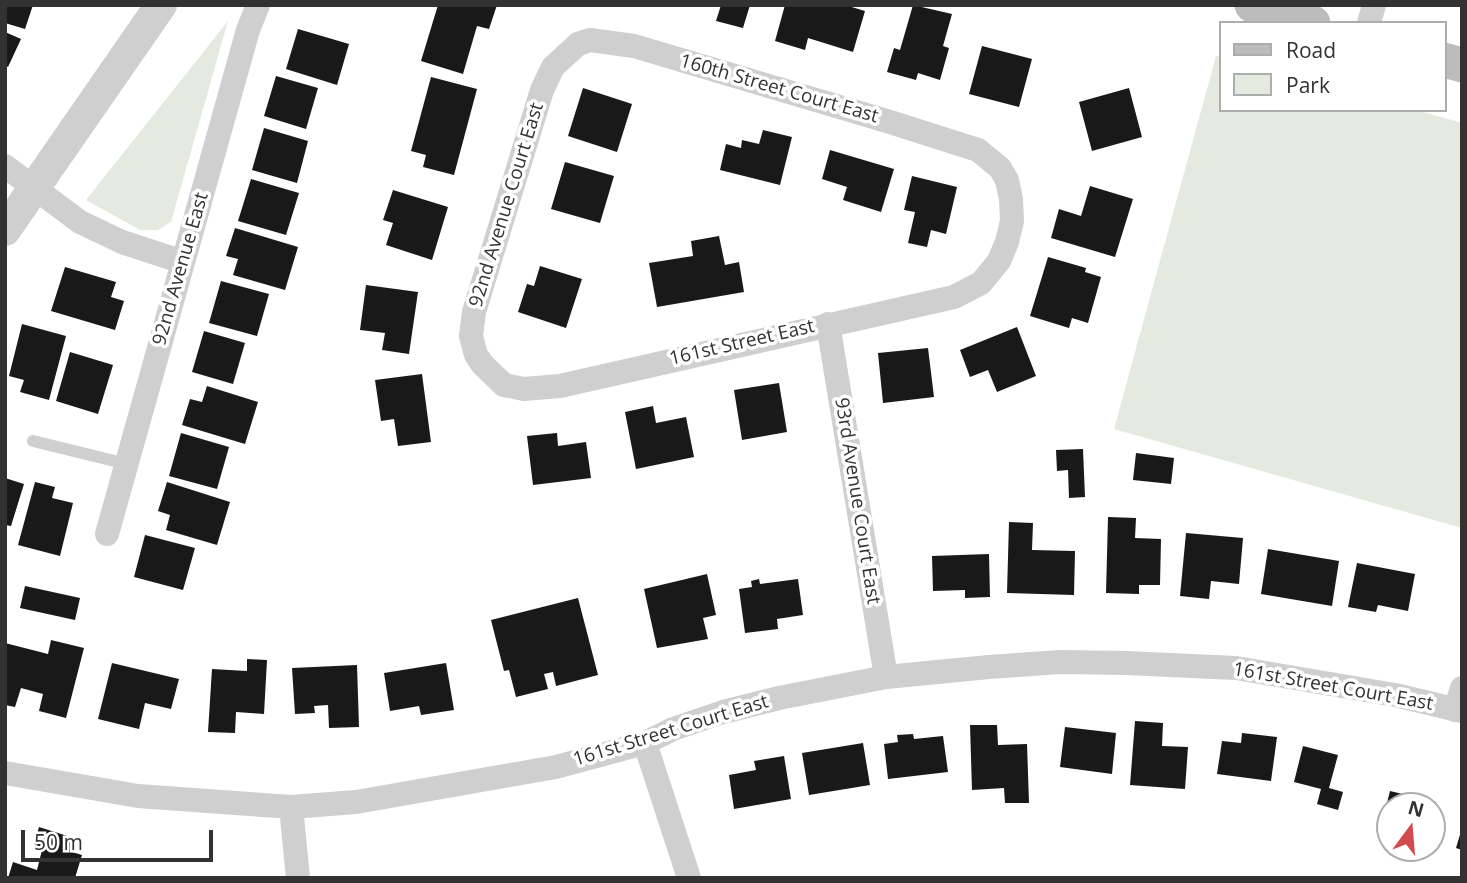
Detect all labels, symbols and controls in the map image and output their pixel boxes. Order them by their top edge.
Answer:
legend [1218,21,1446,112]
text: Road [1286,36,1336,64]
street label: 160th Street Court East [677,50,881,128]
text: Park [1286,71,1330,99]
street label: 92nd Avenue Court East [465,100,549,310]
street label: 92nd Avenue East [148,190,214,348]
street label: 161st Street East [667,315,817,371]
street label: 93rd Avenue Court East [829,396,885,606]
street label: 161st Street Court East [1231,658,1435,716]
street label: 161st Street Court East [571,690,771,772]
north arrow [1376,792,1446,862]
text: N [1405,794,1427,823]
scale bar [24,816,217,860]
text: 50 m [34,828,83,856]

